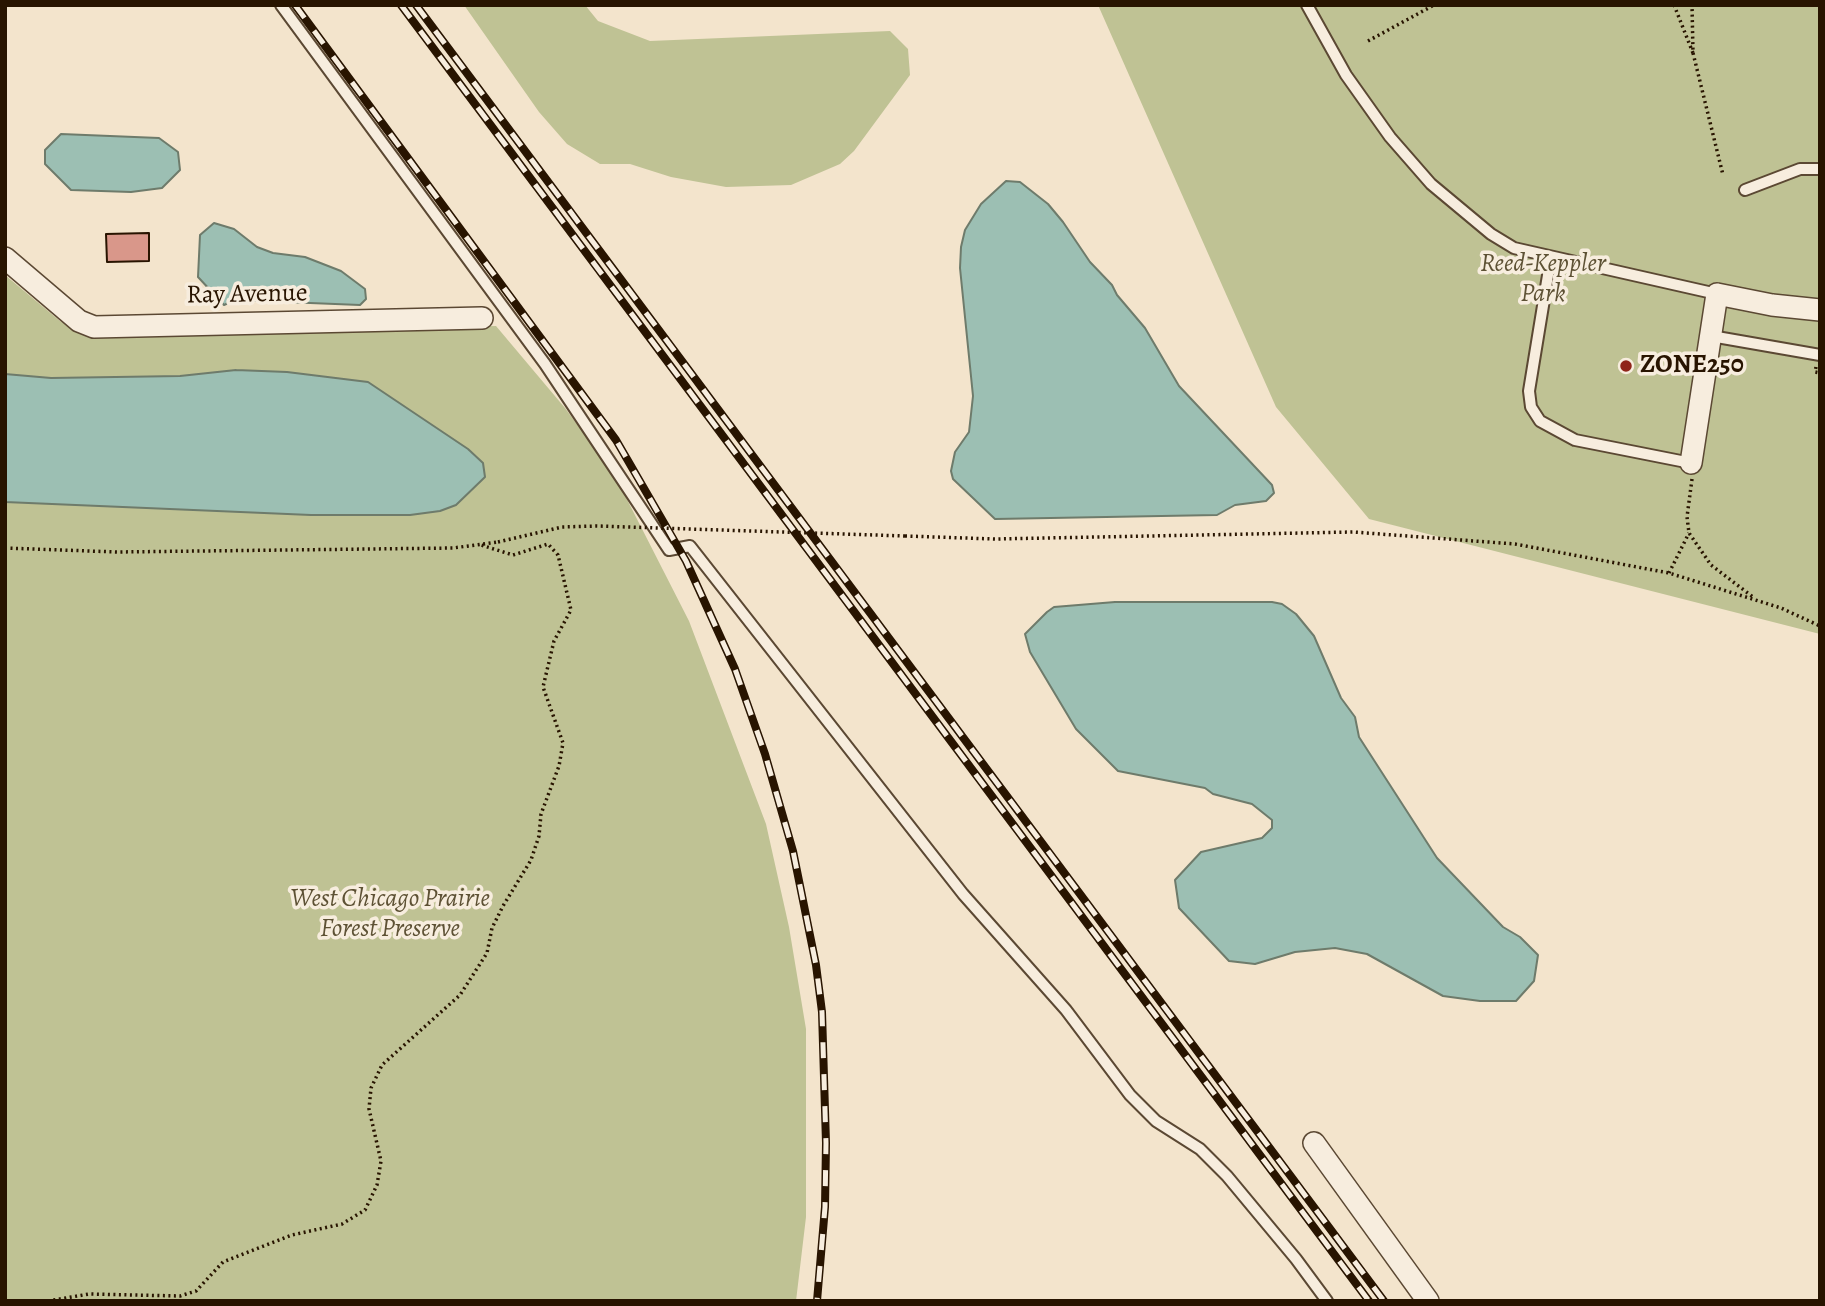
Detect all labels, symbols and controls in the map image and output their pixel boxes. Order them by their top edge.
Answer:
park label: Reed-Keppler Park [1480,249,1606,310]
street label: Ray Avenue [186,278,308,312]
place label: ZONE250 [1640,350,1744,382]
marker: ZONE250 [1618,358,1634,374]
park label: West Chicago Prairie Forest Preserve [290,884,490,946]

